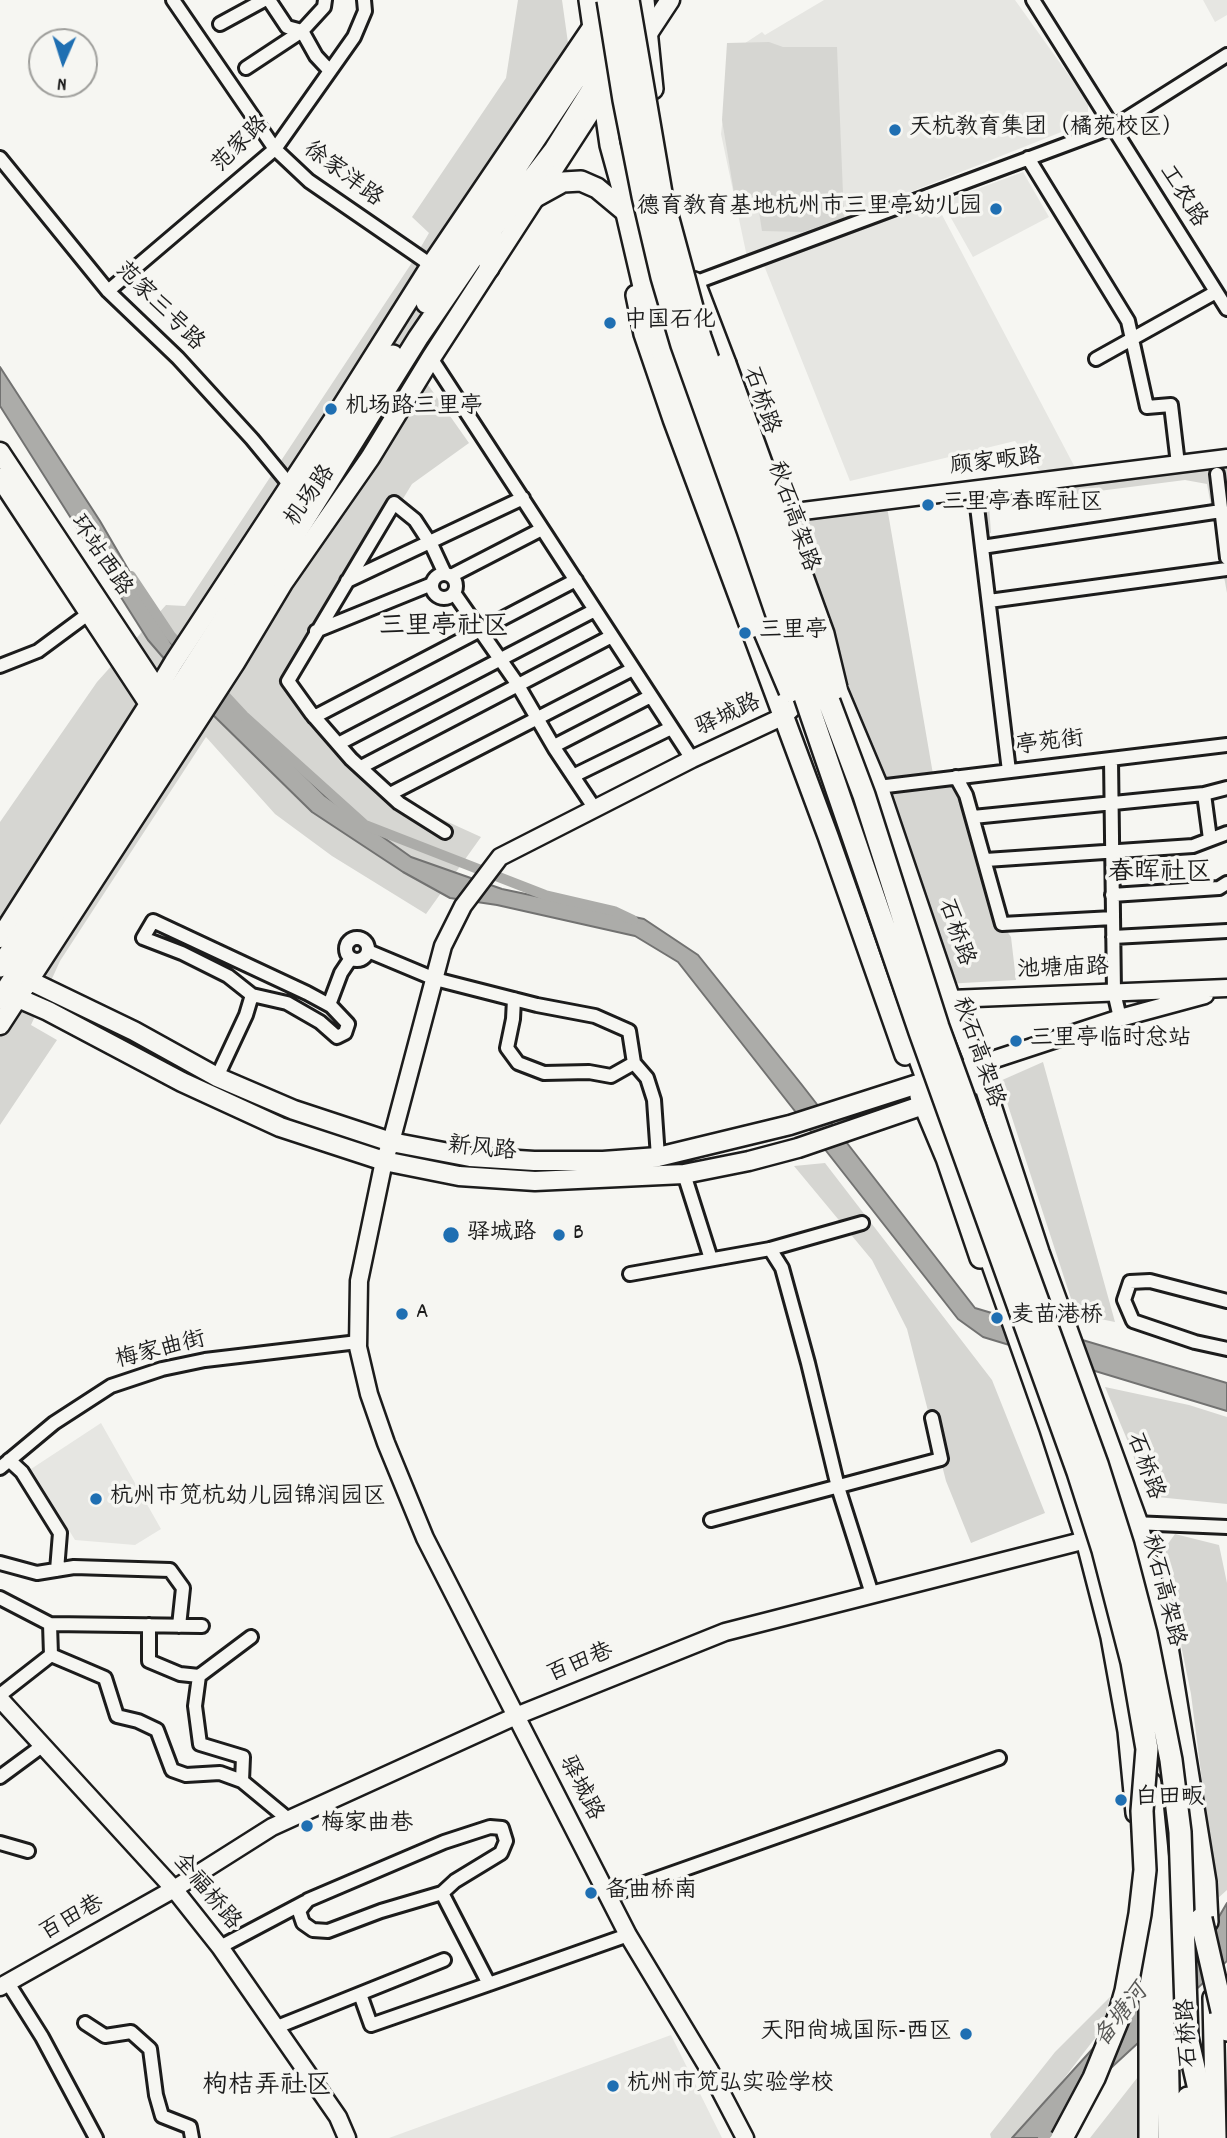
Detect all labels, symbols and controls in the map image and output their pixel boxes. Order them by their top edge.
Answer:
north arrow [28,28,98,98]
text: N [57,69,67,96]
street label: 范家路 [208,112,276,180]
place label: 天杭教育集团（橘苑校区） [909,116,1185,144]
marker: 天杭教育集团（橘苑校区） [887,122,903,138]
street label: 徐家洋路 [297,137,387,215]
street label: 工农路 [1151,160,1211,234]
place label: 德育教育基地杭州市三里亭幼儿园 [637,195,982,223]
marker: 德育教育基地杭州市三里亭幼儿园 [988,201,1004,217]
street label: 范家三号路 [108,258,208,358]
place label: 中国石化 [624,309,716,337]
marker: 中国石化 [602,315,618,331]
street label: 石桥路 [735,364,783,438]
place label: 机场路三里亭 [345,395,483,423]
marker: 机场路三里亭 [323,401,339,417]
street label: 顾家畈路 [949,445,1043,483]
street label: 秋石高架路 [759,458,823,576]
street label: 机场路 [281,461,343,533]
place label: 三里亭春晖社区 [942,491,1103,519]
marker: 三里亭春晖社区 [920,497,936,513]
street label: 环站西路 [62,511,136,603]
district label: 三里亭社区 [379,613,509,645]
place label: 三里亭 [759,619,828,647]
marker: 三里亭 [737,625,753,641]
street label: 驿城路 [692,690,766,744]
street label: 亭苑街 [1014,727,1086,763]
district label: 春晖社区 [1108,859,1212,891]
street label: 石桥路 [930,896,978,970]
street label: 池塘庙路 [1017,956,1109,986]
street label: 秋石高架路 [944,994,1008,1112]
place label: 三里亭临时总站 [1030,1027,1191,1055]
marker: 三里亭临时总站 [1008,1033,1024,1049]
street label: 新风路 [446,1134,518,1168]
place label: 驿城路 [467,1221,536,1249]
place label: B [573,1221,584,1249]
marker: 驿城路 [441,1225,461,1245]
marker: B [551,1227,567,1243]
place label: A [416,1300,429,1328]
place label: 麦苗港桥 [1011,1304,1103,1332]
marker: A [394,1306,410,1322]
marker: 麦苗港桥 [989,1310,1005,1326]
street label: 梅家曲街 [113,1327,209,1377]
street label: 石桥路 [1118,1430,1168,1504]
place label: 杭州市笕杭幼儿园锦润园区 [110,1485,386,1513]
marker: 杭州市笕杭幼儿园锦润园区 [88,1491,104,1507]
street label: 秋石高架路 [1134,1532,1188,1650]
street label: 百田巷 [544,1639,618,1691]
street label: 驿城路 [551,1752,607,1826]
place label: 白田畈 [1135,1786,1204,1814]
marker: 白田畈 [1113,1792,1129,1808]
place label: 梅家曲巷 [321,1812,413,1840]
marker: 梅家曲巷 [299,1818,315,1834]
street label: 全福桥路 [165,1849,245,1937]
place label: 备曲桥南 [605,1879,697,1907]
marker: 备曲桥南 [583,1885,599,1901]
street label: 百田巷 [36,1891,110,1949]
water label: 备塘河 [1089,1980,1157,2054]
street label: 石桥路 [1174,1998,1206,2068]
place label: 天阳尚城国际-西区 [760,2020,952,2048]
marker: 天阳尚城国际-西区 [958,2026,974,2042]
district label: 枸桔弄社区 [202,2072,332,2104]
place label: 杭州市笕弘实验学校 [627,2072,834,2100]
marker: 杭州市笕弘实验学校 [605,2078,621,2094]

